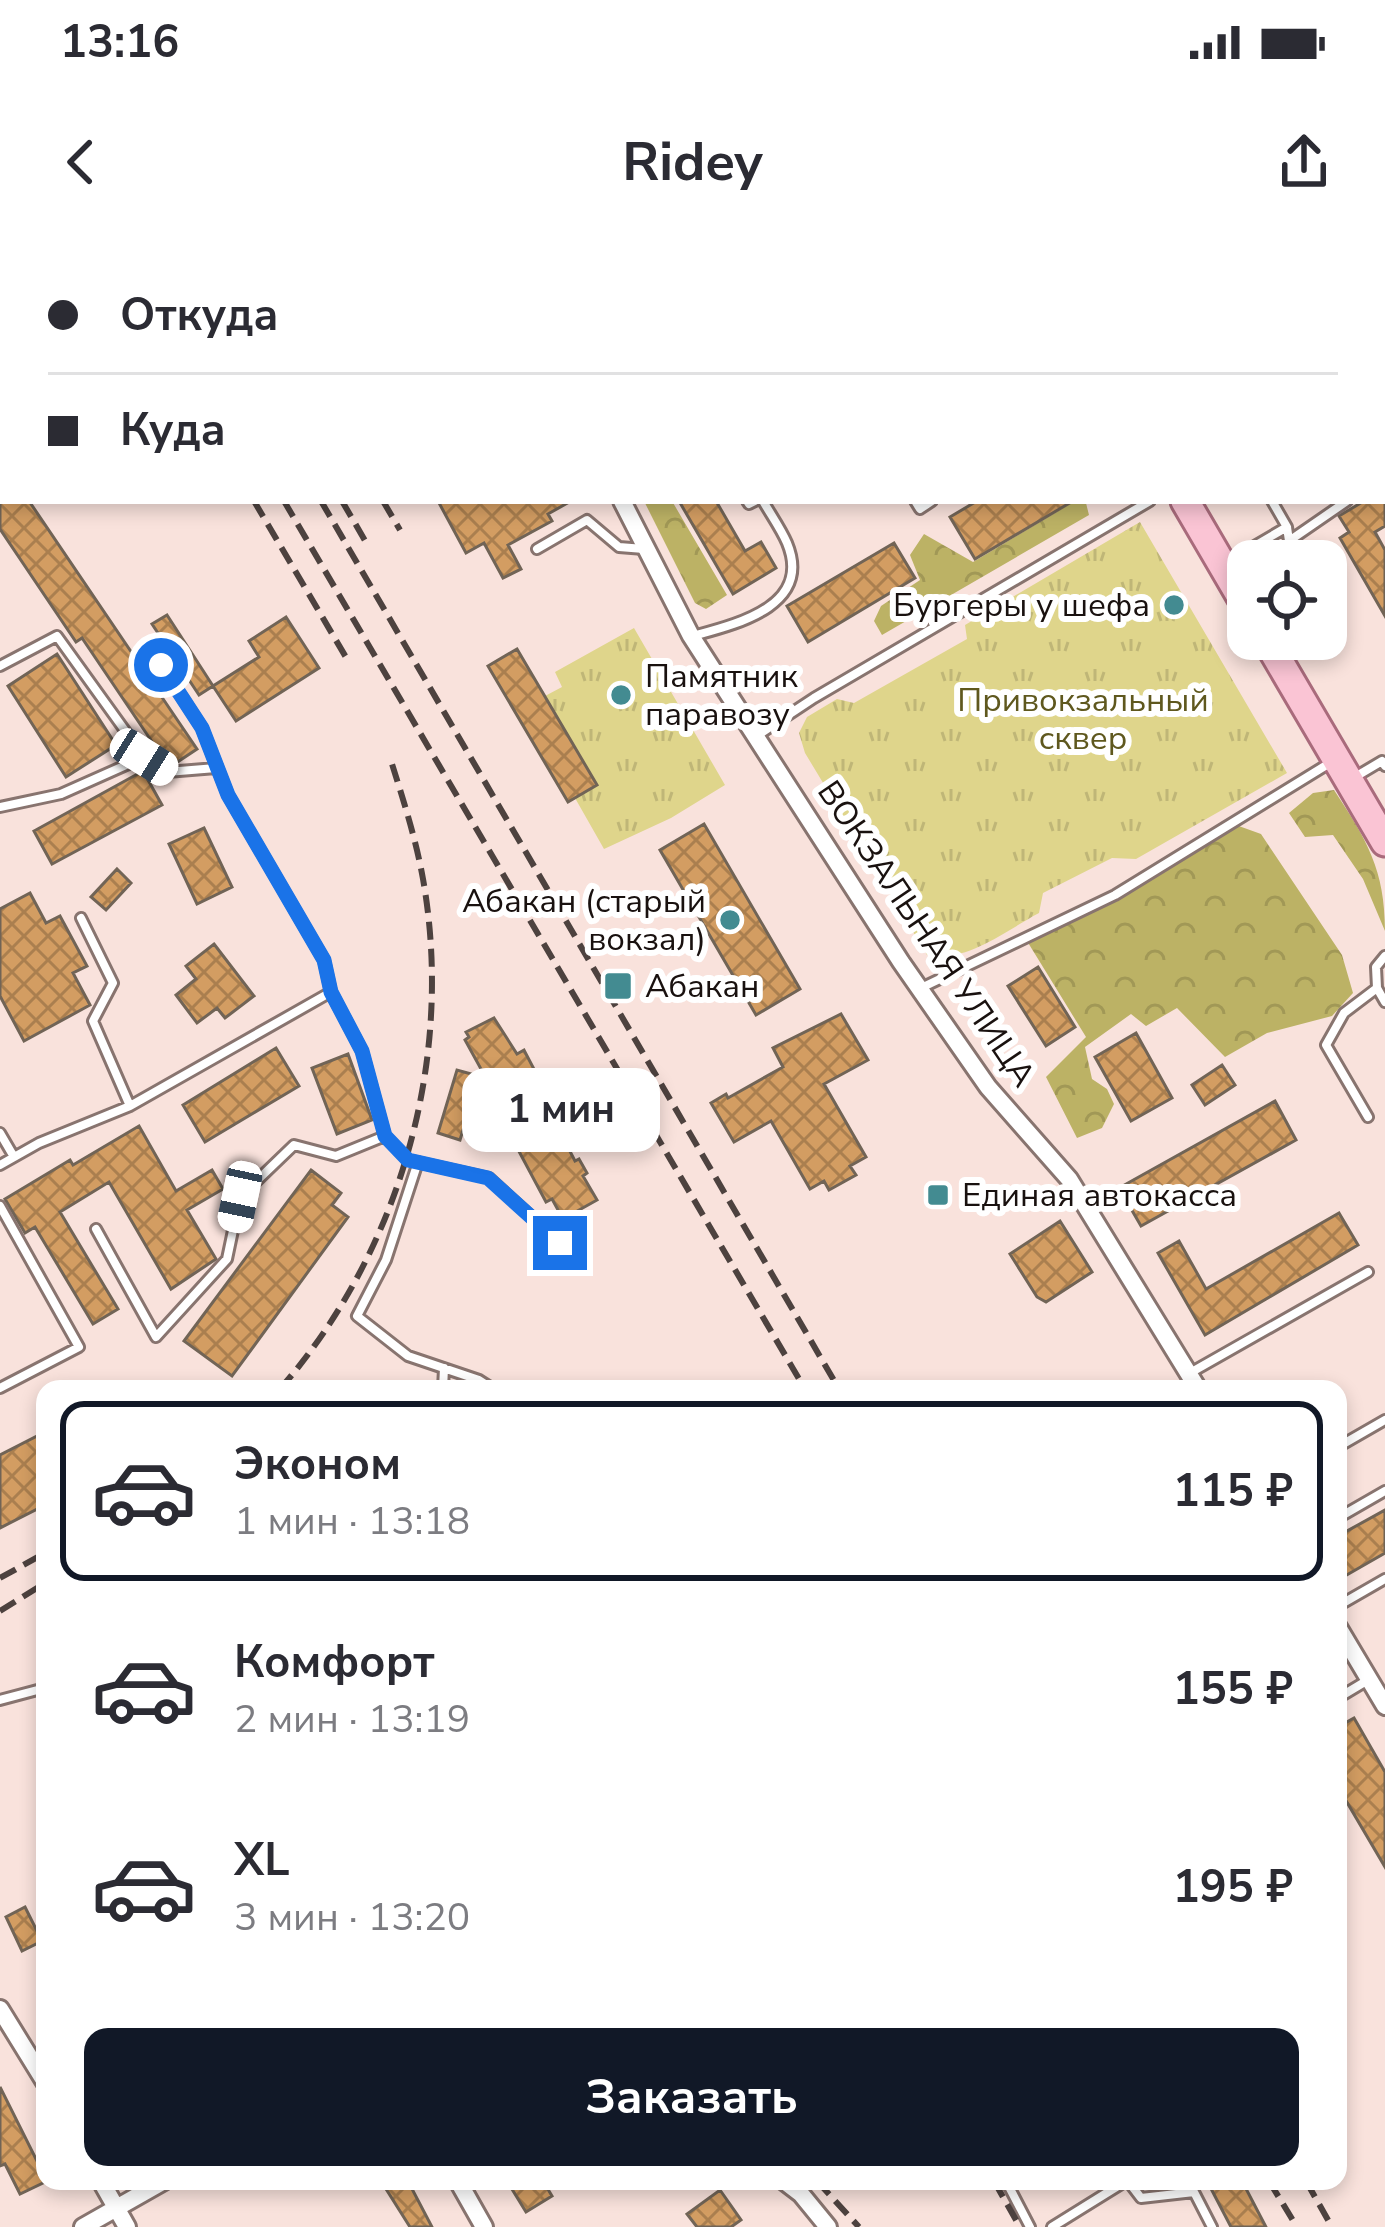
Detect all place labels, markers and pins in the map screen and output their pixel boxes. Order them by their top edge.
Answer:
place label: Бургеры у шефа [893,583,1150,628]
marker: Бургеры у шефа [1161,592,1187,618]
place label: Памятник паравозу [645,654,799,737]
marker: Памятник паравозу [608,682,634,708]
place label: Абакан (старый вокзал) [462,879,706,962]
marker: Абакан (старый вокзал) [717,907,743,933]
place label: Абакан [645,964,759,1009]
marker: Абакан [602,970,634,1002]
place label: Единая автокасса [962,1173,1237,1218]
marker: Единая автокасса [925,1182,951,1208]

